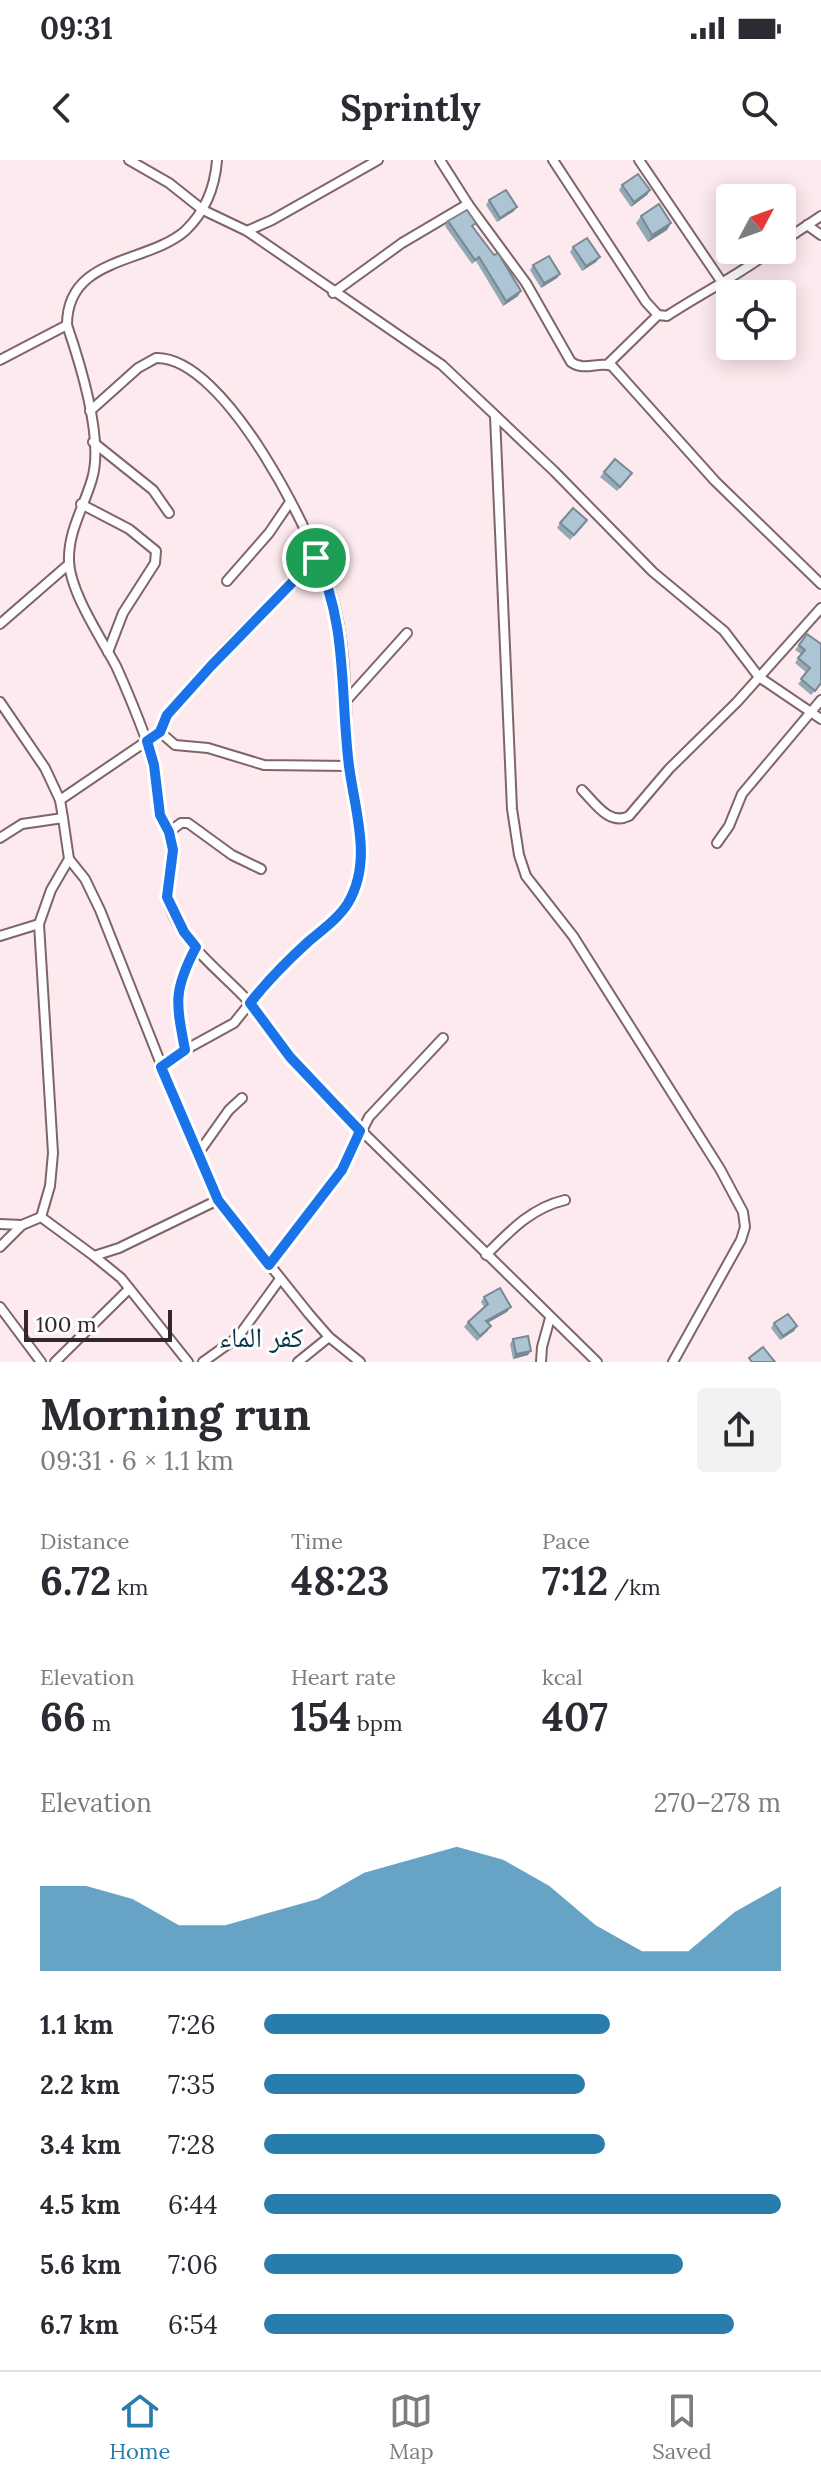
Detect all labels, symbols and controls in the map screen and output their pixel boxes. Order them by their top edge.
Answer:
text: 09:31 [40,9,113,47]
text: Sprintly [340,85,481,131]
icon: back [40,86,84,130]
icon: search [737,86,781,130]
north arrow [716,184,796,264]
map controls [716,184,796,360]
button: locate [716,280,796,360]
pin [282,524,350,592]
icon: arrive [294,536,338,580]
scale bar [24,1306,172,1342]
text: 100 m [36,1310,97,1338]
district label: كفر الماء [219,1319,304,1355]
text: Morning run [40,1386,311,1442]
button: share [697,1388,781,1472]
text: 09:31 · 6 × 1.1 km [40,1444,234,1477]
text: Distance [40,1527,130,1555]
text: Time [291,1527,343,1555]
text: Pace [542,1527,590,1555]
text: 6.72 [40,1555,111,1606]
text: 48:23 [291,1555,389,1606]
text: 7:12 [542,1555,608,1606]
text: km [111,1573,149,1601]
text: /km [608,1573,661,1601]
text: Elevation [40,1663,135,1691]
text: Heart rate [291,1663,396,1691]
text: kcal [542,1663,583,1691]
text: 66 [40,1691,86,1742]
text: 154 [291,1691,351,1742]
text: 407 [542,1691,608,1742]
text: m [86,1709,111,1737]
text: bpm [351,1709,403,1737]
text: Elevation [40,1786,152,1819]
text: 270–278 m [654,1786,781,1819]
text: 1.1 km [40,2008,113,2041]
text: 7:26 [168,2008,215,2041]
text: 2.2 km [40,2068,120,2101]
text: 7:35 [168,2068,215,2101]
text: 3.4 km [40,2128,121,2161]
text: 7:28 [168,2128,215,2161]
text: 4.5 km [40,2188,121,2221]
text: 6:44 [168,2188,218,2221]
text: 5.6 km [40,2248,121,2281]
text: 7:06 [168,2248,218,2281]
text: 6.7 km [40,2308,119,2341]
text: 6:54 [168,2308,218,2341]
tab: Home [109,2389,170,2465]
tab: Map [389,2389,434,2465]
tab: Saved [652,2389,712,2465]

